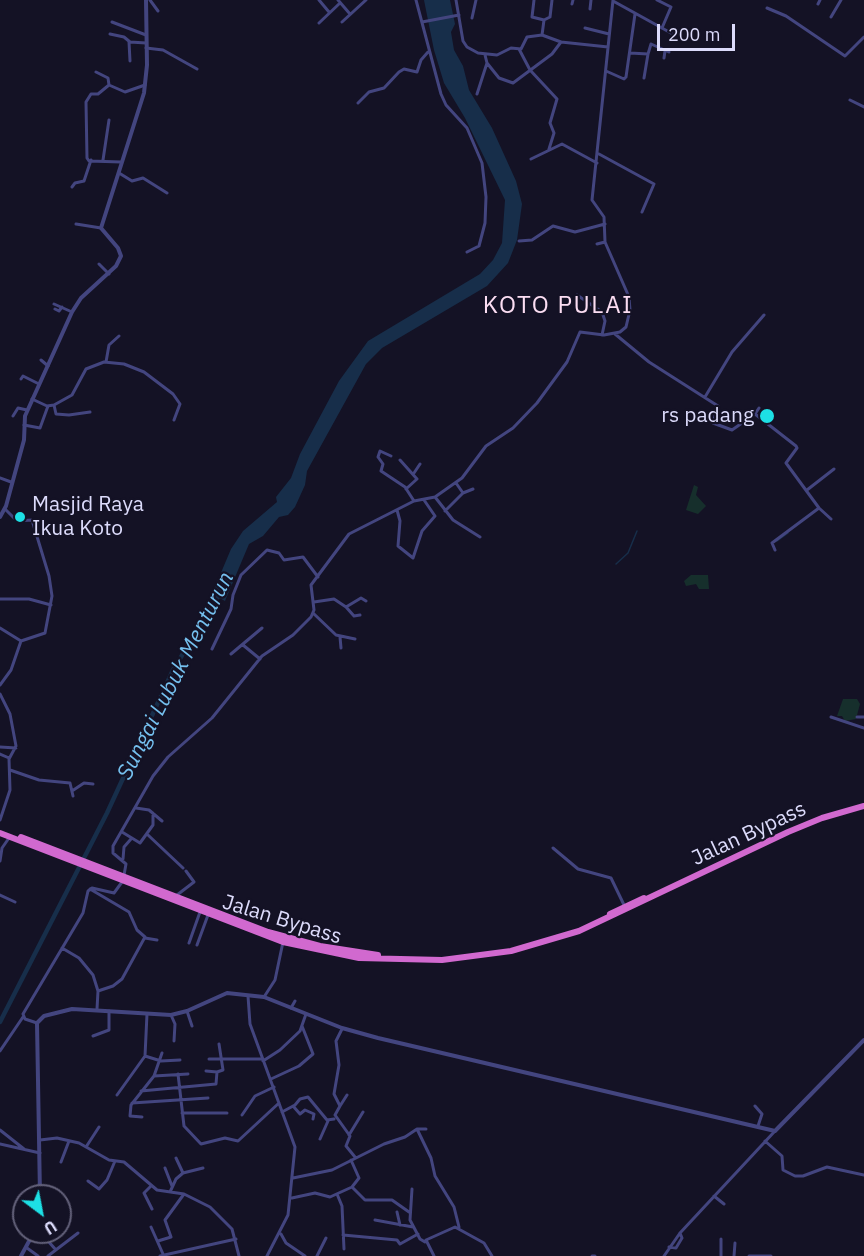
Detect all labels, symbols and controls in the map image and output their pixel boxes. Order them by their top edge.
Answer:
scale bar [660,12,738,50]
text: 200 m [668,23,720,46]
district label: KOTO PULAI [483,292,633,320]
place label: rs padang [661,403,754,429]
marker: rs padang [758,407,776,425]
place label: Masjid Raya Ikua Koto [32,492,144,542]
marker: Masjid Raya Ikua Koto [13,510,27,524]
water label: Sungai Lubuk Menturun [112,568,240,784]
street label: Jalan Bypass [688,796,810,872]
street label: Jalan Bypass [219,890,345,950]
north arrow [12,1184,72,1244]
text: U [40,1216,60,1239]

